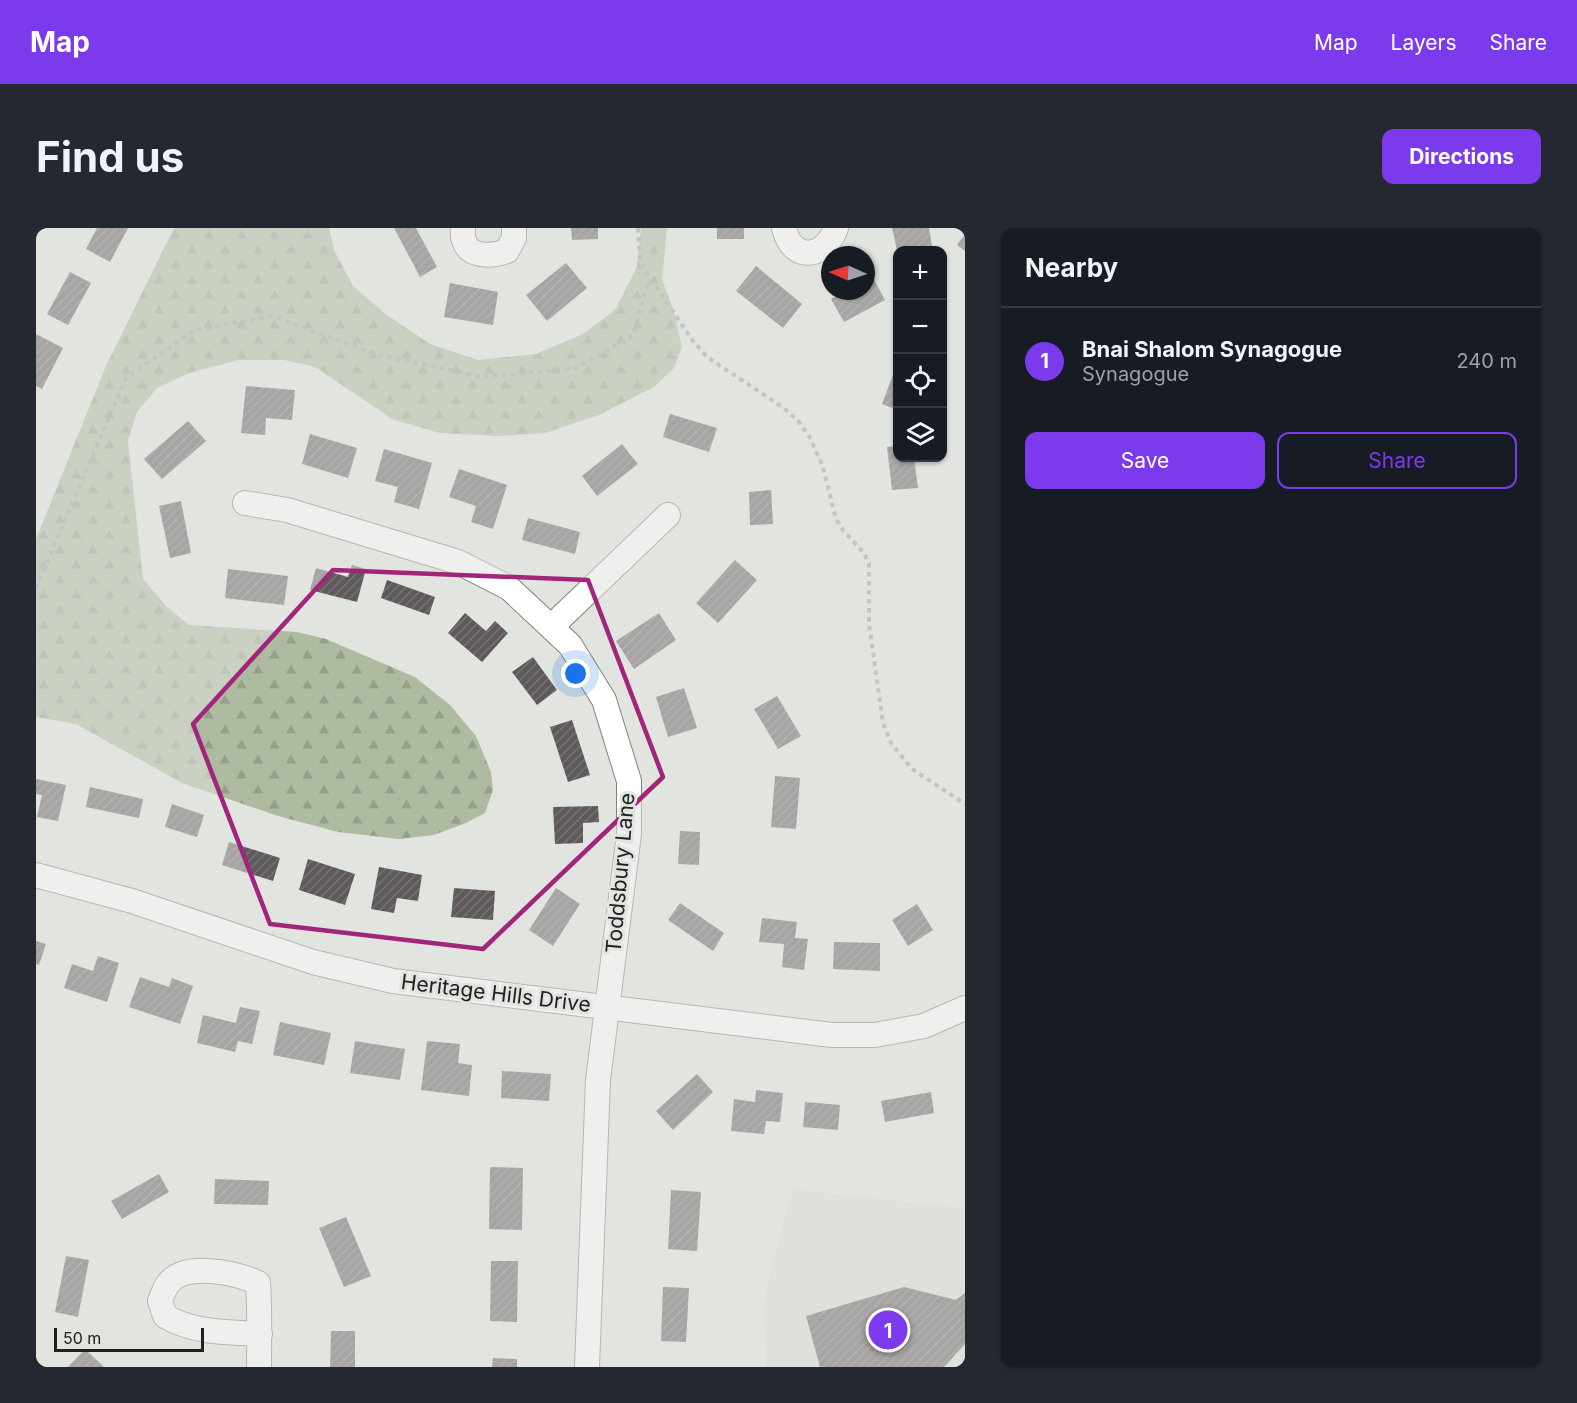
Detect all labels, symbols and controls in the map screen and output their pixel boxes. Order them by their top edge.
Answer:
text: Map [30,25,90,59]
text: Map [1314,30,1358,55]
text: Layers [1391,30,1457,55]
text: Share [1490,30,1547,55]
button: Directions [1382,129,1541,184]
text: Find us [36,131,184,182]
north arrow [821,246,875,300]
map controls [893,246,947,462]
button: + [893,246,947,300]
text: Nearby [1025,252,1118,283]
button: − [893,300,947,354]
text: Bnai Shalom Synagogue [1082,336,1342,362]
text: 1 [1040,349,1049,373]
text: 240 m [1456,349,1517,373]
button: locate [893,354,947,408]
text: Synagogue [1082,362,1189,386]
button: layers [893,408,947,462]
button: Save [1025,432,1265,489]
button: Share [1277,432,1517,489]
your location [561,659,590,688]
street label: Toddsbury Lane [601,792,639,954]
street label: Heritage Hills Drive [400,969,592,1017]
pin: 1 [868,1308,908,1352]
scale bar [54,1325,204,1352]
text: 50 m [63,1328,101,1348]

